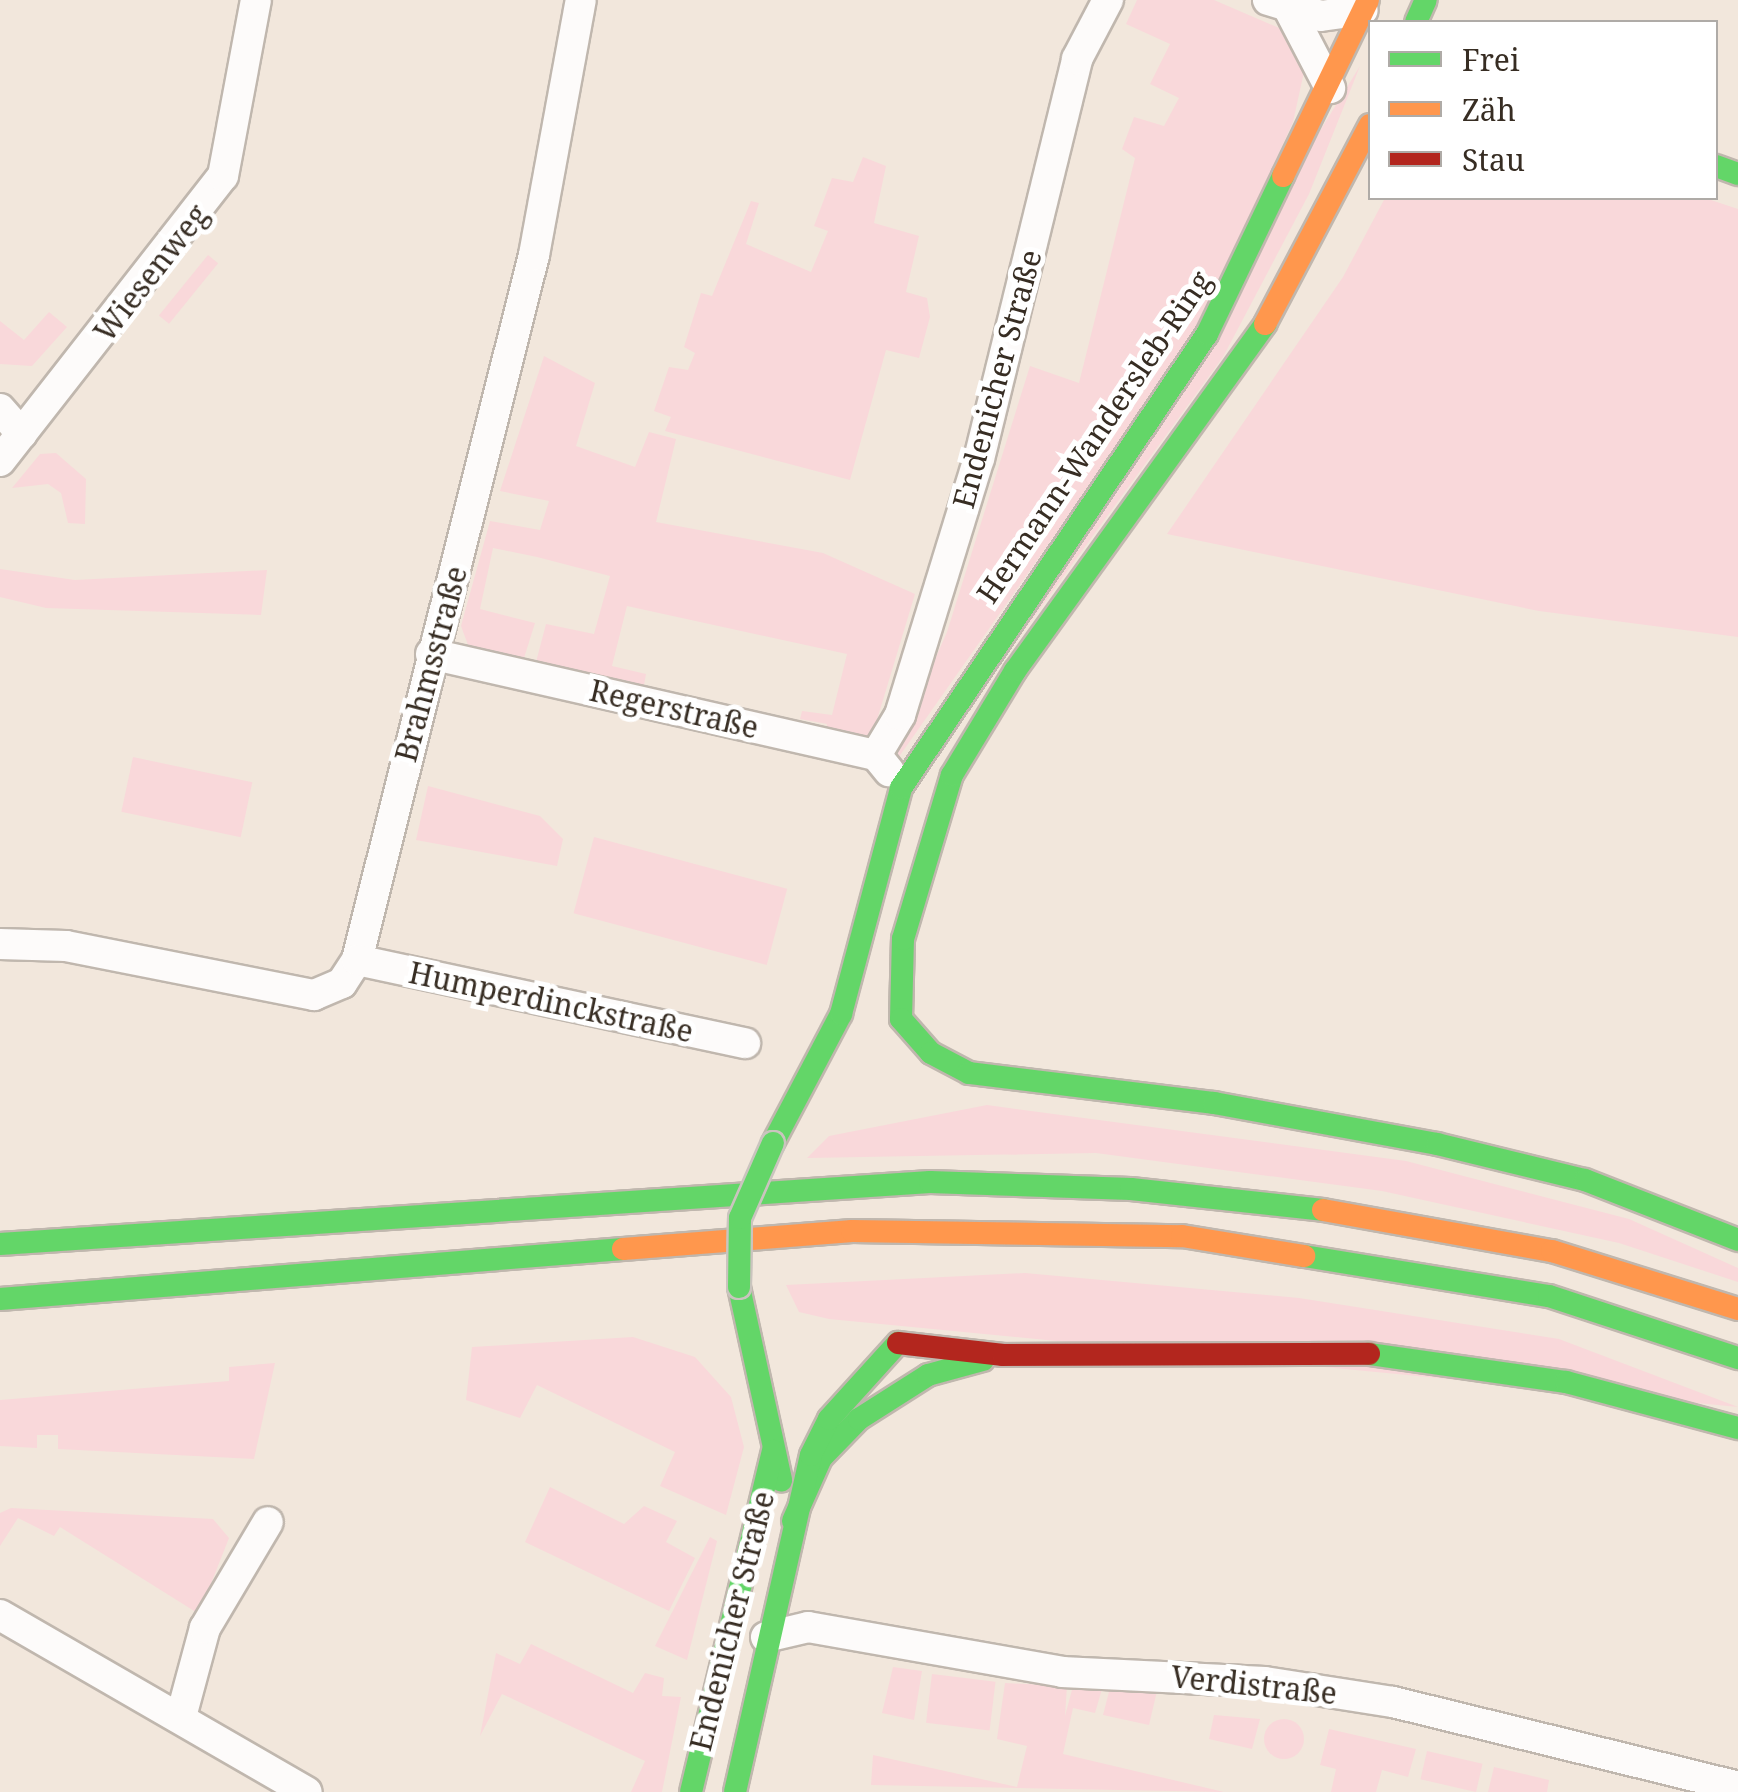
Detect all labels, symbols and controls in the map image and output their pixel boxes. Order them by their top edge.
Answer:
legend [1368,20,1718,200]
text: Frei [1462,39,1519,80]
text: Zäh [1462,89,1516,130]
text: Stau [1462,139,1525,180]
street label: Wiesenweg [86,197,216,349]
street label: Endenicher Straße [945,246,1049,512]
street label: Hermann-Wandersleb-Ring [969,264,1219,610]
street label: Brahmsstraße [388,562,474,766]
street label: Regerstraße [586,672,762,746]
street label: Humperdinckstraße [406,954,696,1050]
street label: Endenicher Straße [682,1488,782,1754]
street label: Verdistraße [1169,1658,1339,1712]

